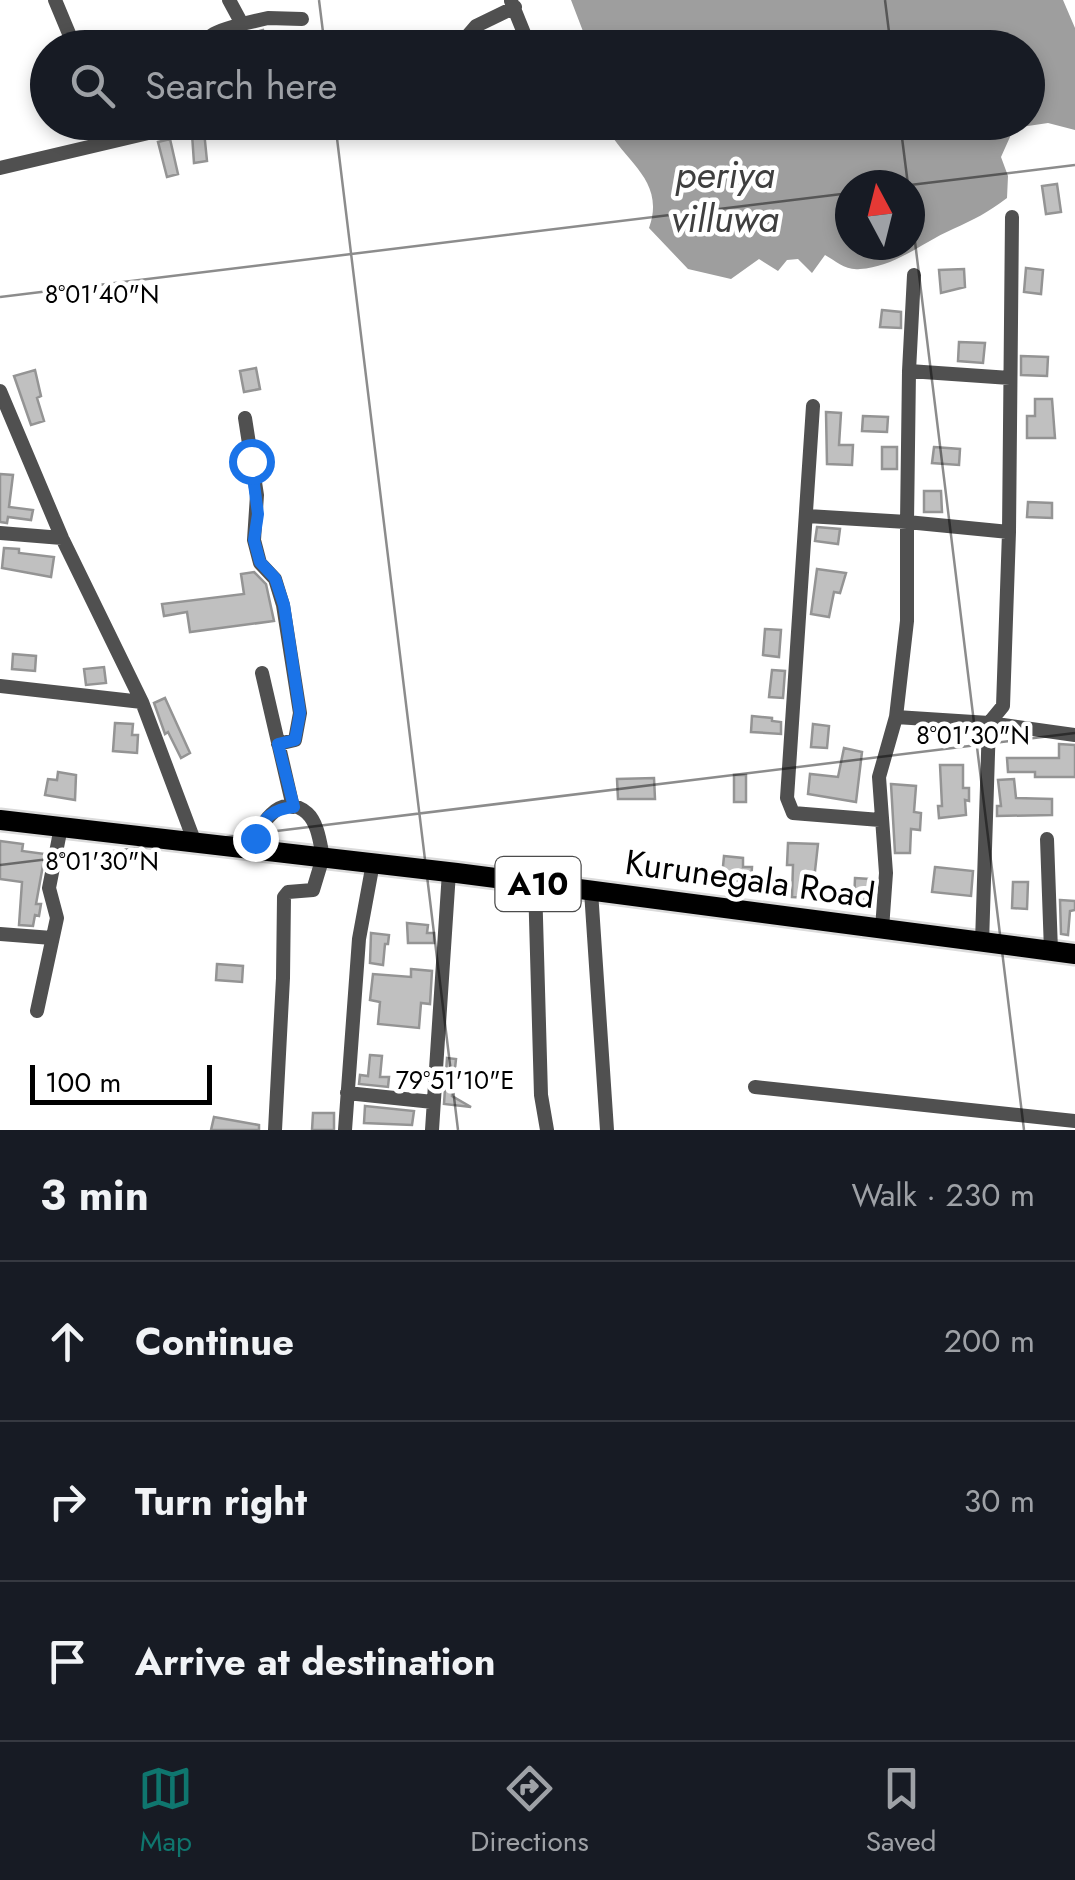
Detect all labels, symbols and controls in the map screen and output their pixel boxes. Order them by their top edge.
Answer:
search box [30,30,1045,140]
icon: search [65,58,120,113]
text: Search here [145,58,337,113]
water label: periya villuwa [671,147,779,246]
north arrow [835,170,925,260]
text: 8°01'40"N [45,276,159,312]
route start [229,439,275,485]
text: 8°01'30"N [916,717,1030,753]
route end [233,816,279,862]
street label: Kurunegala Road [622,837,878,921]
text: 8°01'30"N [45,843,159,879]
road number: A10 [496,857,580,911]
scale bar [30,1060,212,1104]
text: 100 m [45,1062,121,1103]
text: 79°51'10"E [396,1062,514,1098]
text: 3 min [40,1165,149,1226]
text: Walk · 230 m [851,1172,1035,1218]
icon: ahead [40,1314,95,1369]
text: Continue [135,1314,294,1369]
text: 200 m [944,1318,1035,1364]
icon: right [40,1474,95,1529]
text: Turn right [135,1474,307,1529]
text: 30 m [964,1478,1035,1524]
icon: arrive [40,1634,95,1689]
text: Arrive at destination [135,1634,496,1689]
tab: Map [138,1761,193,1862]
tab: Directions [470,1761,589,1862]
tab: Saved [866,1761,937,1862]

